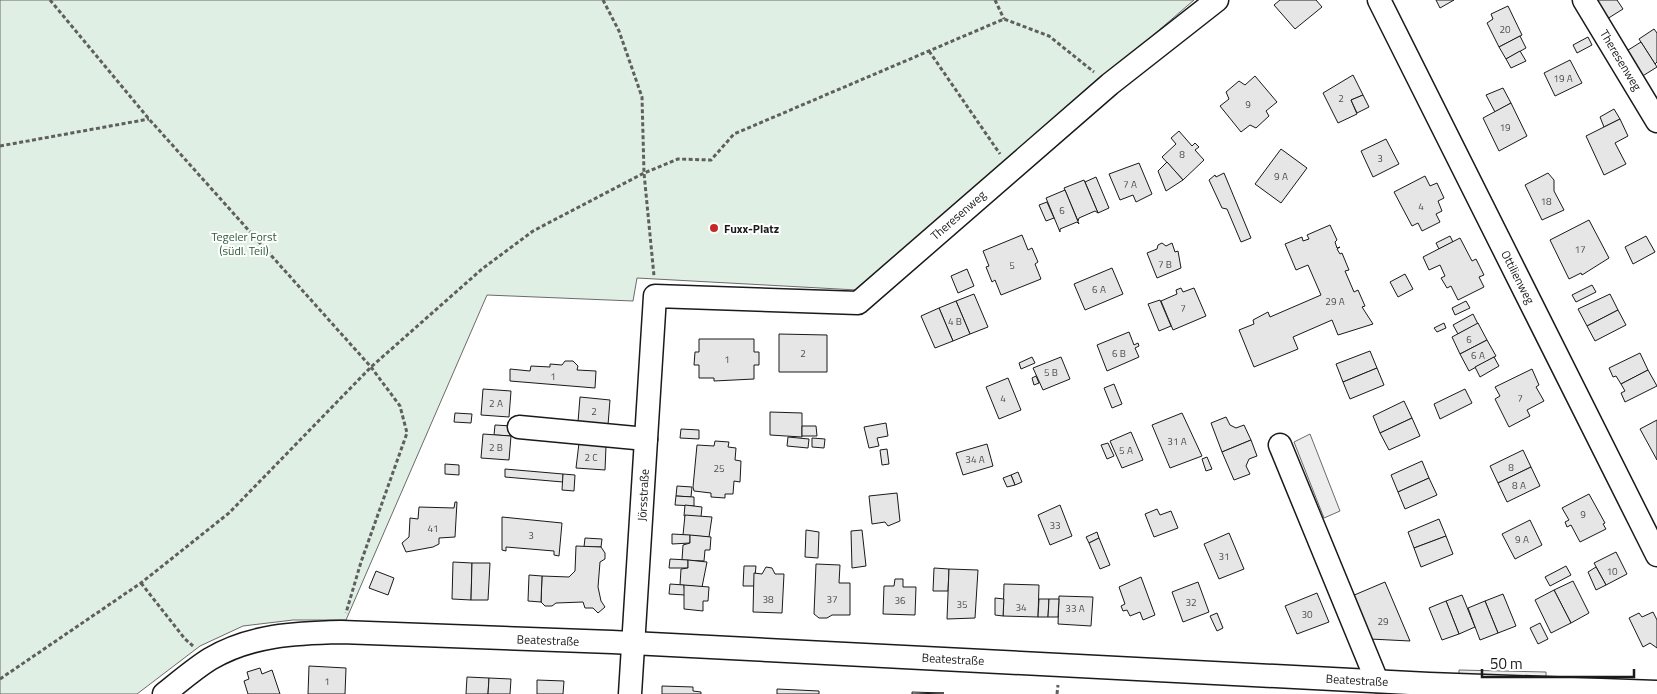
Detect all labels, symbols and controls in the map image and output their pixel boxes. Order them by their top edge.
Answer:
house number: 20 [1499,22,1511,37]
street label: Theresenweg [1595,26,1647,94]
house number: 19 A [1553,71,1573,86]
house number: 2 [1338,91,1344,106]
house number: 9 [1245,97,1251,112]
house number: 19 [1499,120,1511,135]
house number: 8 [1179,147,1185,162]
house number: 3 [1377,151,1383,166]
house number: 9 A [1274,169,1288,184]
house number: 7 A [1123,177,1137,192]
street label: Theresenweg [926,185,990,245]
house number: 18 [1540,194,1552,209]
house number: 4 [1418,199,1424,214]
house number: 6 [1059,203,1065,218]
place label: Fuxx-Platz [724,219,779,238]
marker: Fuxx-Platz [708,222,720,234]
park label: Tegeler Forst (südl. Teil) [211,227,278,260]
house number: 17 [1574,242,1586,257]
street label: Ottilienweg [1496,247,1540,307]
house number: 7 B [1158,257,1172,272]
house number: 5 [1009,258,1015,273]
house number: 6 A [1092,282,1106,297]
house number: 29 A [1325,294,1345,309]
house number: 7 [1180,301,1186,316]
house number: 4 B [948,314,962,329]
house number: 6 [1466,332,1472,347]
house number: 2 [800,346,806,361]
house number: 6 B [1112,346,1126,361]
house number: 6 A [1471,348,1485,363]
house number: 1 [724,352,730,367]
house number: 5 B [1044,365,1058,380]
house number: 1 [550,369,556,384]
house number: 4 [1000,391,1006,406]
house number: 7 [1517,391,1523,406]
house number: 2 A [489,396,503,411]
house number: 2 [591,404,597,419]
house number: 31 A [1167,434,1187,449]
house number: 2 B [489,440,503,455]
house number: 5 A [1119,443,1133,458]
house number: 2 C [584,450,598,465]
house number: 34 A [965,452,985,467]
house number: 8 [1508,460,1514,475]
house number: 25 [713,461,725,476]
street label: Jörsstraße [632,468,654,522]
house number: 8 A [1512,478,1526,493]
house number: 9 [1580,507,1586,522]
house number: 33 [1049,518,1061,533]
house number: 41 [427,521,439,536]
house number: 3 [528,528,534,543]
house number: 9 A [1515,532,1529,547]
house number: 31 [1218,549,1230,564]
house number: 10 [1606,564,1618,579]
house number: 38 [762,592,774,607]
house number: 37 [826,592,838,607]
house number: 36 [894,593,906,608]
house number: 32 [1185,595,1197,610]
house number: 35 [956,597,968,612]
house number: 34 [1015,600,1027,615]
house number: 33 A [1065,601,1085,616]
house number: 30 [1301,607,1313,622]
house number: 29 [1377,614,1389,629]
street label: Beatestraße [516,629,580,651]
scale bar [1482,646,1634,678]
street label: Beatestraße [921,648,985,670]
text: 50 m [1490,652,1523,675]
street label: Beatestraße [1325,669,1389,691]
house number: 1 [324,674,330,689]

